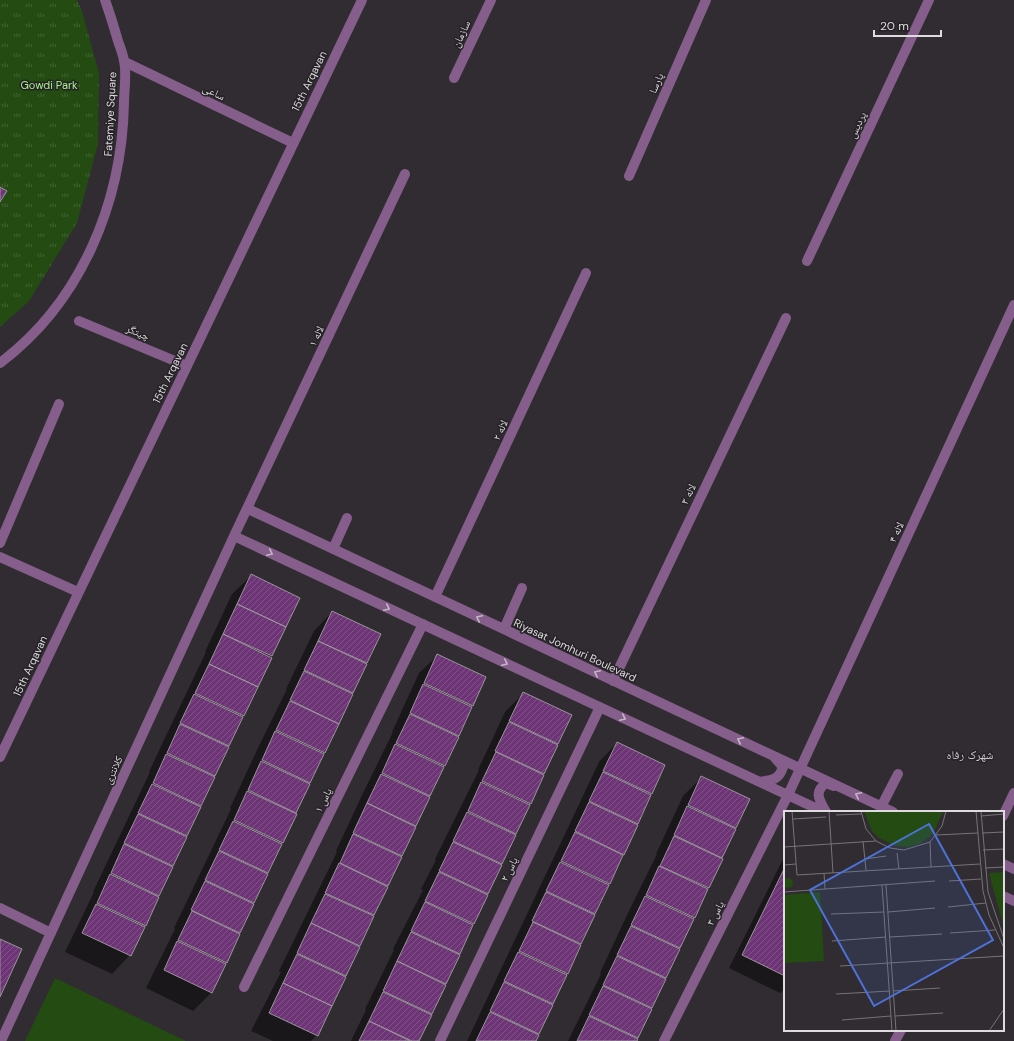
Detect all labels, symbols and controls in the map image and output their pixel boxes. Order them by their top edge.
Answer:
scale bar [874,12,941,38]
street label: سازمان [449,18,473,50]
text: 20 m [880,18,909,34]
street label: 15th Arqavan [288,49,330,113]
street label: پارسا [645,70,667,95]
street label: Fatemiye Square [101,71,119,157]
park label: Gowdi Park [20,78,78,92]
street label: ساعی [201,81,227,103]
street label: پردیس [845,109,869,141]
street label: چیتگر [123,320,152,343]
street label: لاله ۱ [305,323,327,348]
street label: 15th Arqavan [149,341,191,405]
street label: لاله ۲ [489,417,511,442]
street label: لاله ۳ [677,481,699,506]
street label: لاله ۴ [885,519,907,544]
one-way arrow [265,548,273,556]
one-way arrow [383,603,391,611]
one-way arrow [476,615,484,623]
street label: Riyasat Jomhuri Boulevard [511,615,639,685]
street label: 15th Arqavan [10,633,50,699]
one-way arrow [501,658,508,666]
one-way arrow [594,670,601,678]
one-way arrow [619,713,626,721]
one-way arrow [737,737,744,745]
district label: شهرک رفاه [947,747,993,763]
street label: کلانتری [100,753,126,786]
street label: یاس ۱ [311,785,335,815]
one-way arrow [854,792,861,800]
inset map [784,811,1004,1031]
street label: یاس ۲ [497,854,521,884]
street label: یاس ۳ [703,898,727,928]

